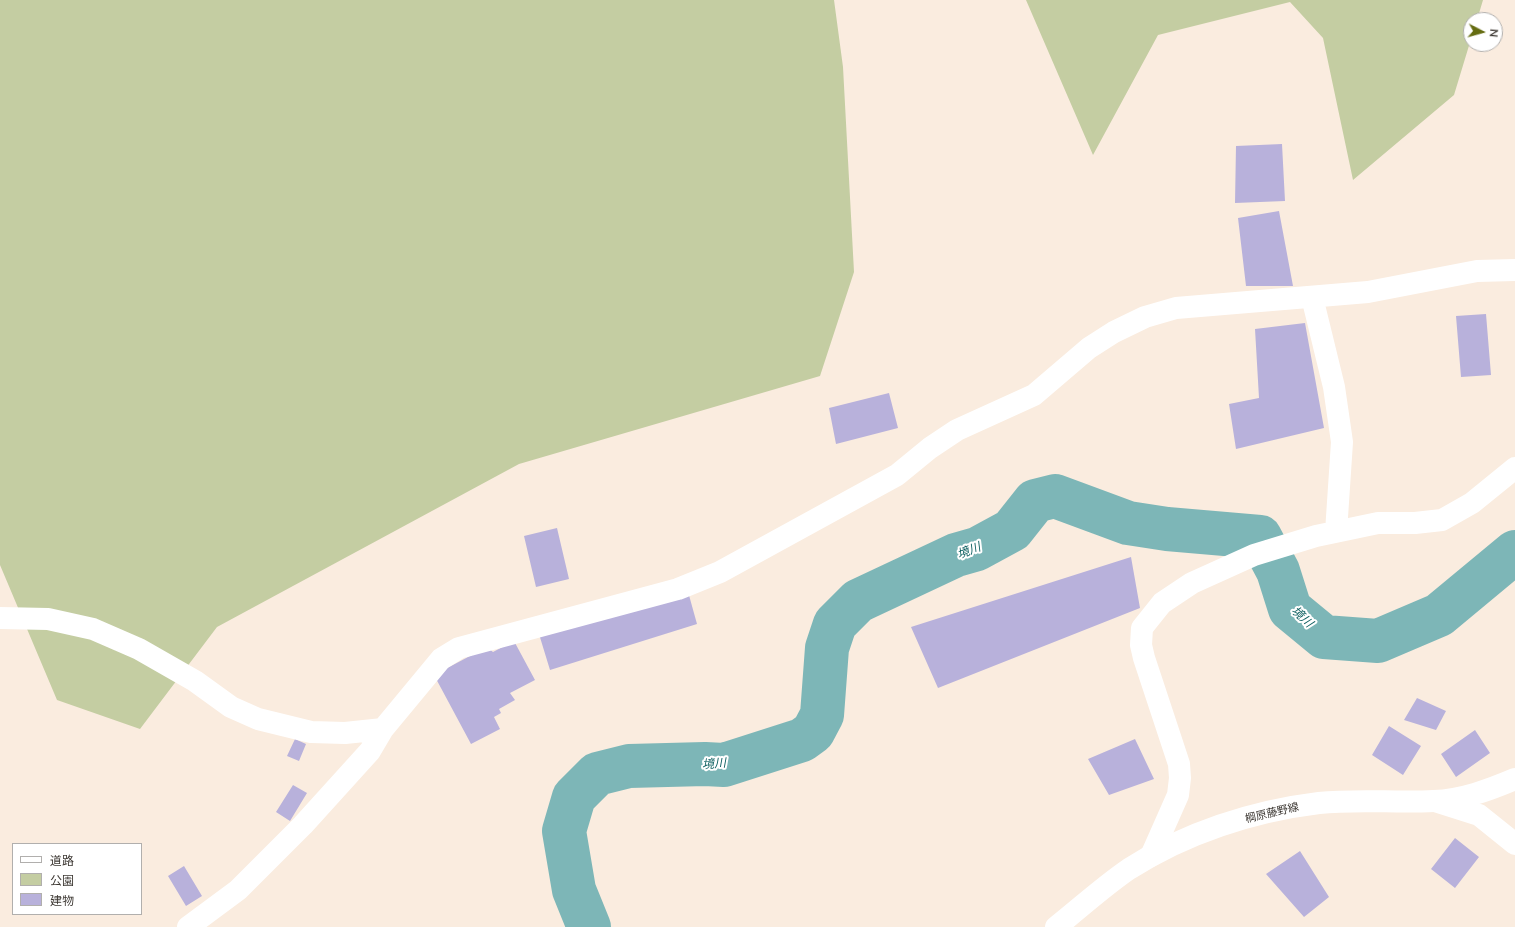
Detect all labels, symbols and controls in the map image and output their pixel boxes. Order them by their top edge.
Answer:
north arrow [1463,12,1503,52]
text: N [1487,28,1501,38]
water label: 境川 [955,540,983,562]
water label: 境川 [1288,604,1316,630]
water label: 境川 [702,756,726,772]
street label: 棡原藤野線 [1244,800,1300,826]
legend [12,843,142,915]
text: 道路 [50,853,74,868]
text: 公園 [50,873,74,888]
text: 建物 [50,893,74,908]

